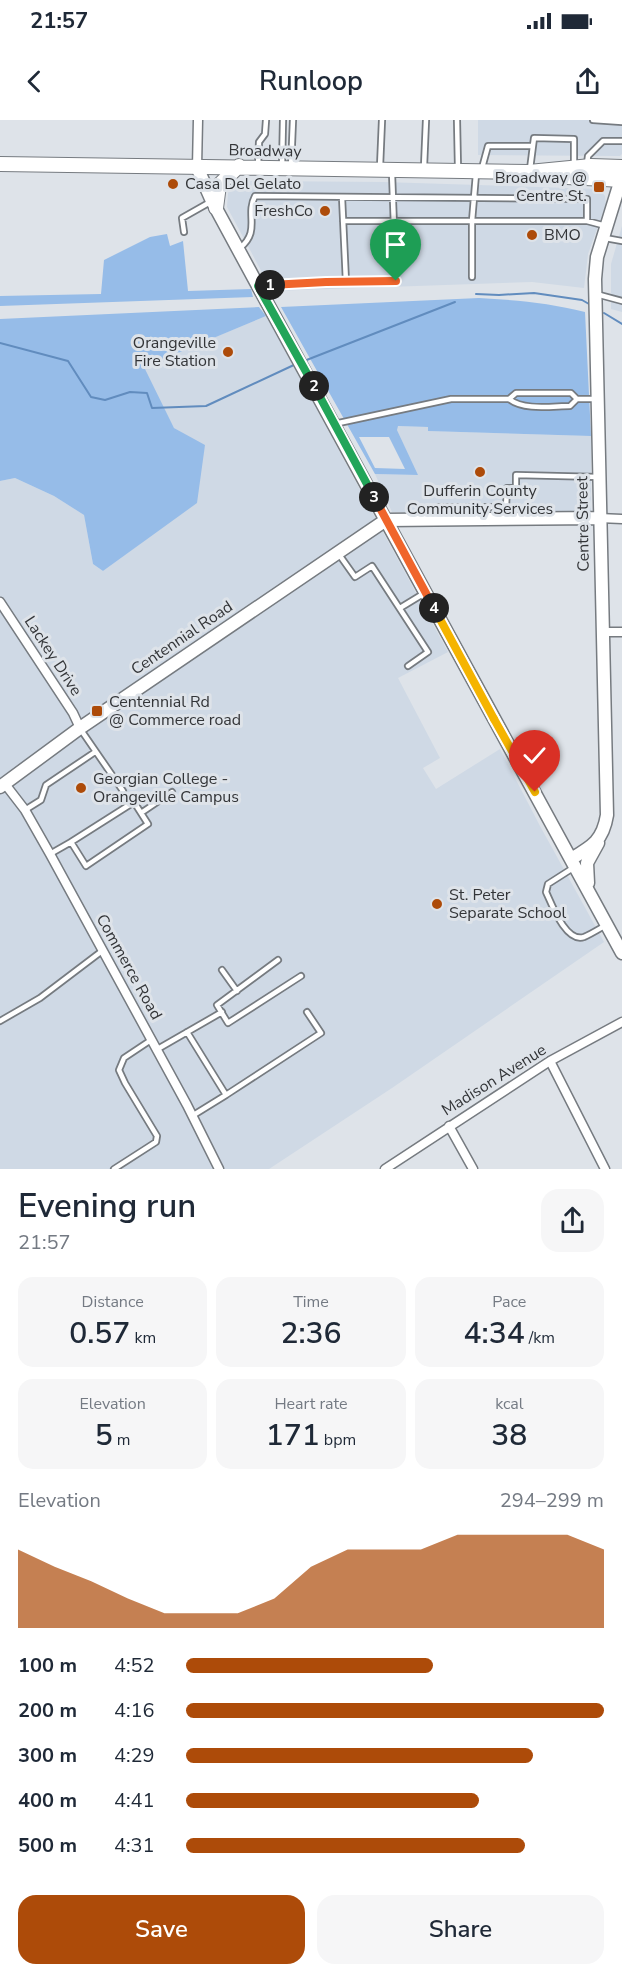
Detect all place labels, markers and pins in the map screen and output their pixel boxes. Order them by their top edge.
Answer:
place label: Broadway @ Centre St. [495,167,587,207]
place label: Casa Del Gelato [185,173,301,195]
marker: Casa Del Gelato [166,177,180,191]
marker: Broadway @ Centre St. [592,180,606,194]
place label: FreshCo [254,200,313,222]
marker: FreshCo [318,204,332,218]
pin [370,219,421,281]
place label: BMO [544,224,581,246]
marker: BMO [525,228,539,242]
pin: 1 [255,270,285,300]
place label: Orangeville Fire Station [133,332,216,372]
marker: Orangeville Fire Station [221,345,235,359]
pin: 2 [299,371,329,401]
marker: Dufferin County Community Services [473,465,487,479]
place label: Dufferin County Community Services [407,480,553,520]
pin: 3 [359,482,389,512]
pin: 4 [419,593,449,623]
place label: Centennial Rd @ Commerce road [109,691,241,731]
marker: Centennial Rd @ Commerce road [90,704,104,718]
pin [509,730,560,792]
place label: Georgian College - Orangeville Campus [93,768,239,808]
marker: Georgian College - Orangeville Campus [74,781,88,795]
place label: St. Peter Separate School [449,884,567,924]
marker: St. Peter Separate School [430,897,444,911]

